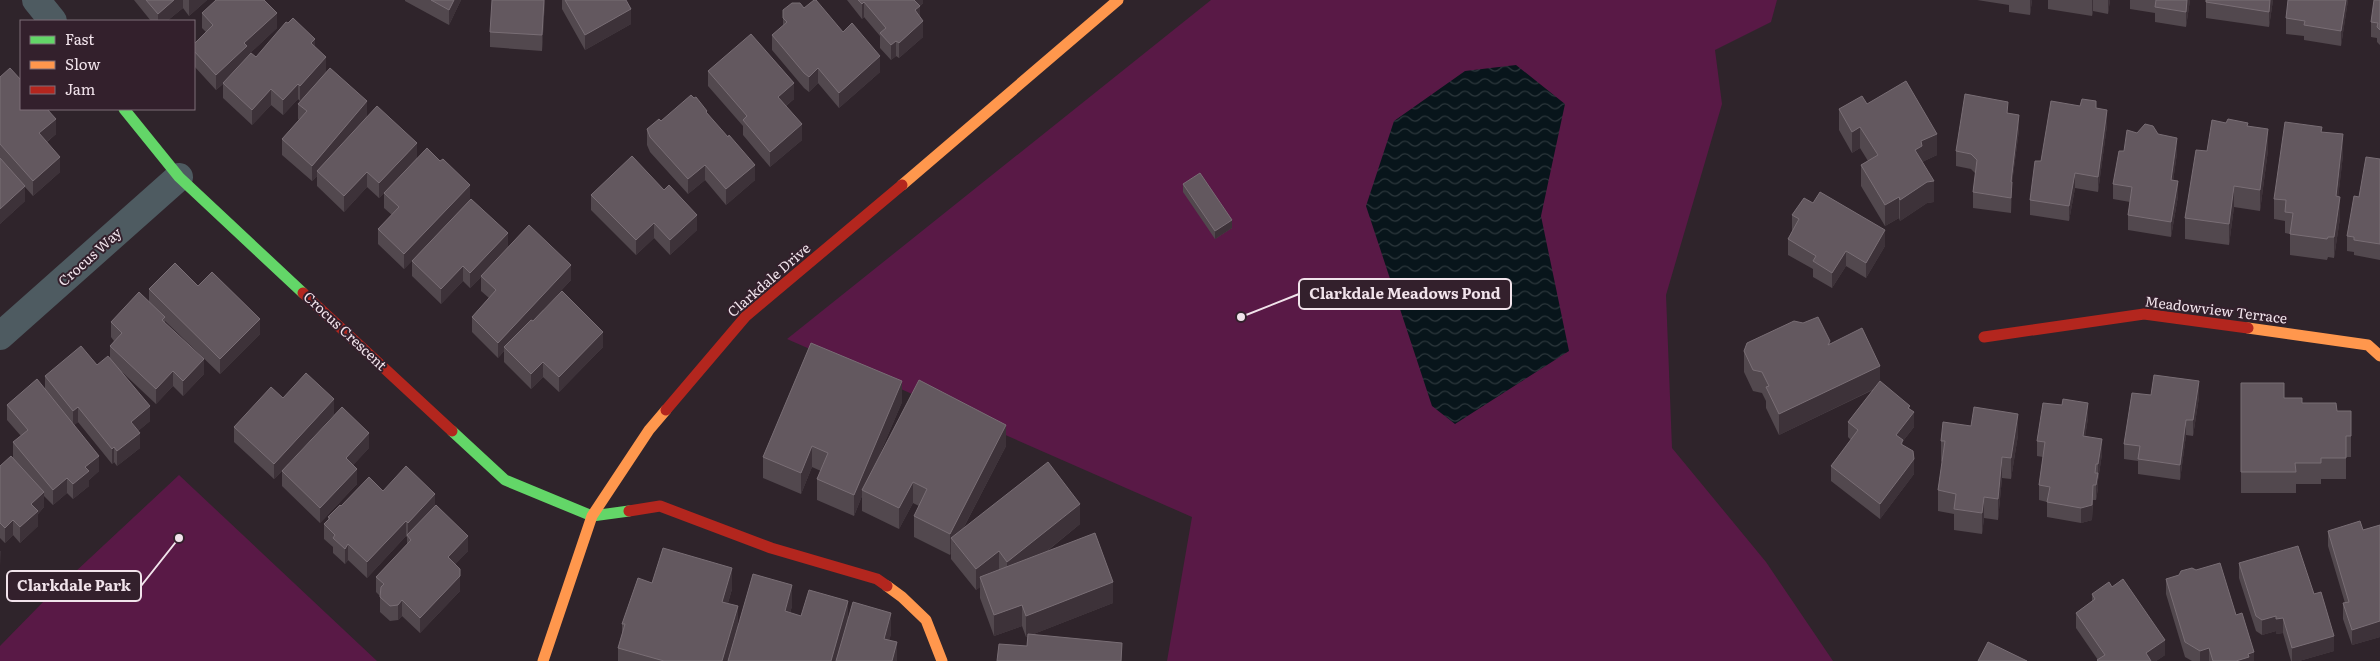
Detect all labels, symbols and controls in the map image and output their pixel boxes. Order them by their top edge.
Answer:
legend [20,20,195,110]
text: Fast [65,27,94,50]
text: Slow [65,52,100,75]
text: Jam [65,77,96,100]
street label: Crocus Way [53,222,126,290]
street label: Clarkdale Drive [723,238,814,321]
callout: Clarkdale Meadows Pond [1299,279,1511,309]
text: Clarkdale Meadows Pond [1309,281,1501,304]
street label: Crocus Crescent [299,286,392,375]
street label: Meadowview Terrace [2144,290,2288,328]
callout: Clarkdale Park [7,571,141,601]
text: Clarkdale Park [17,573,132,596]

